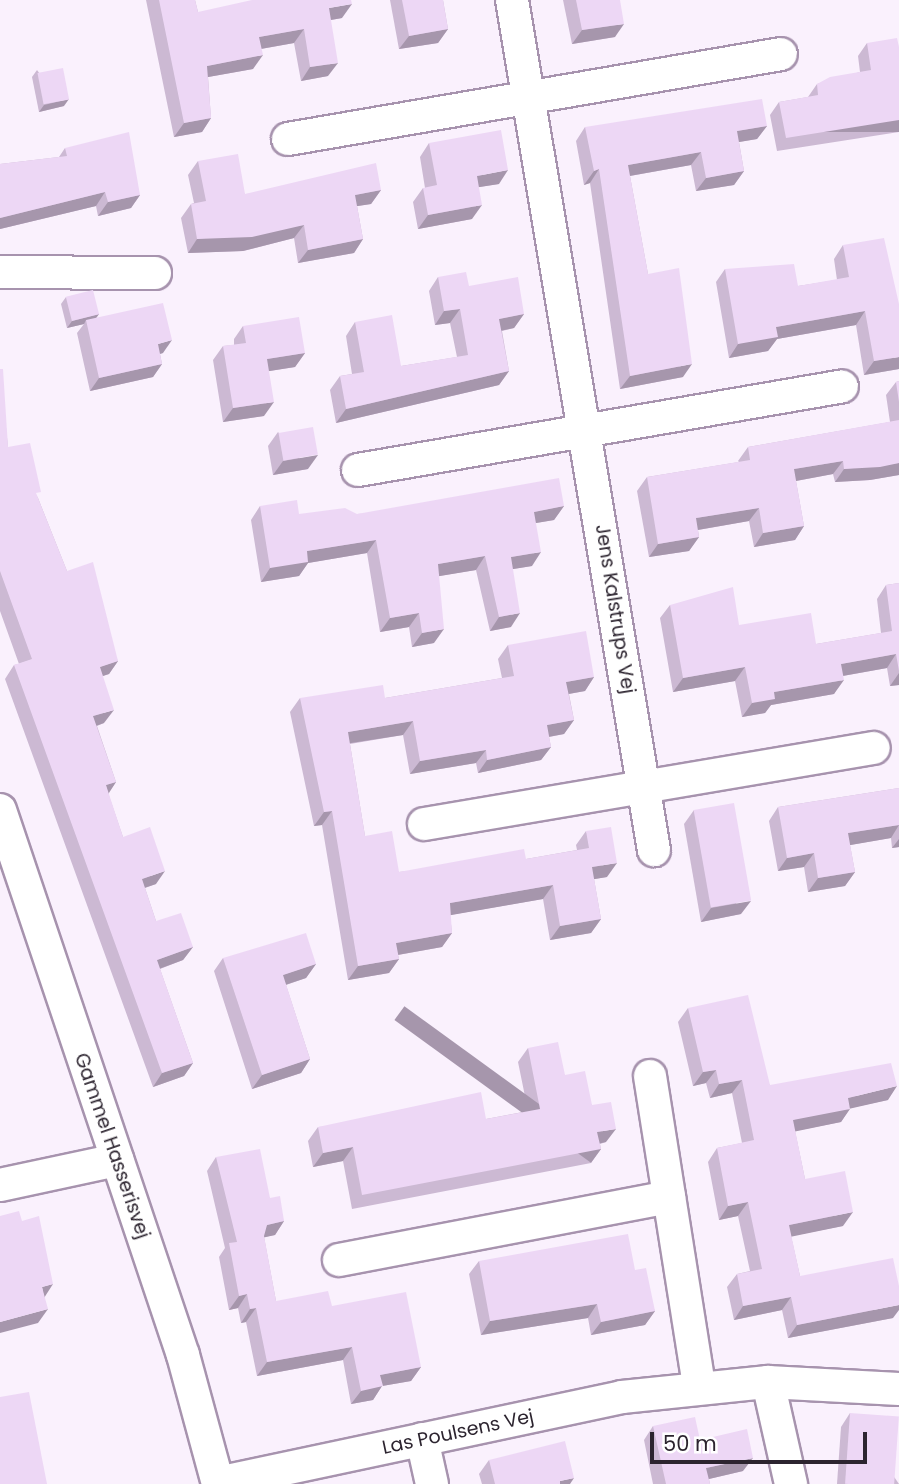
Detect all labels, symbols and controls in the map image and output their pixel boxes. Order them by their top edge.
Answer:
street label: Jens Kalstrups Vej [590,523,640,695]
street label: Gammel Hasserisvej [70,1050,154,1242]
street label: Las Poulsens Vej [380,1405,536,1459]
scale bar [654,1418,871,1462]
text: 50 m [663,1429,717,1458]

